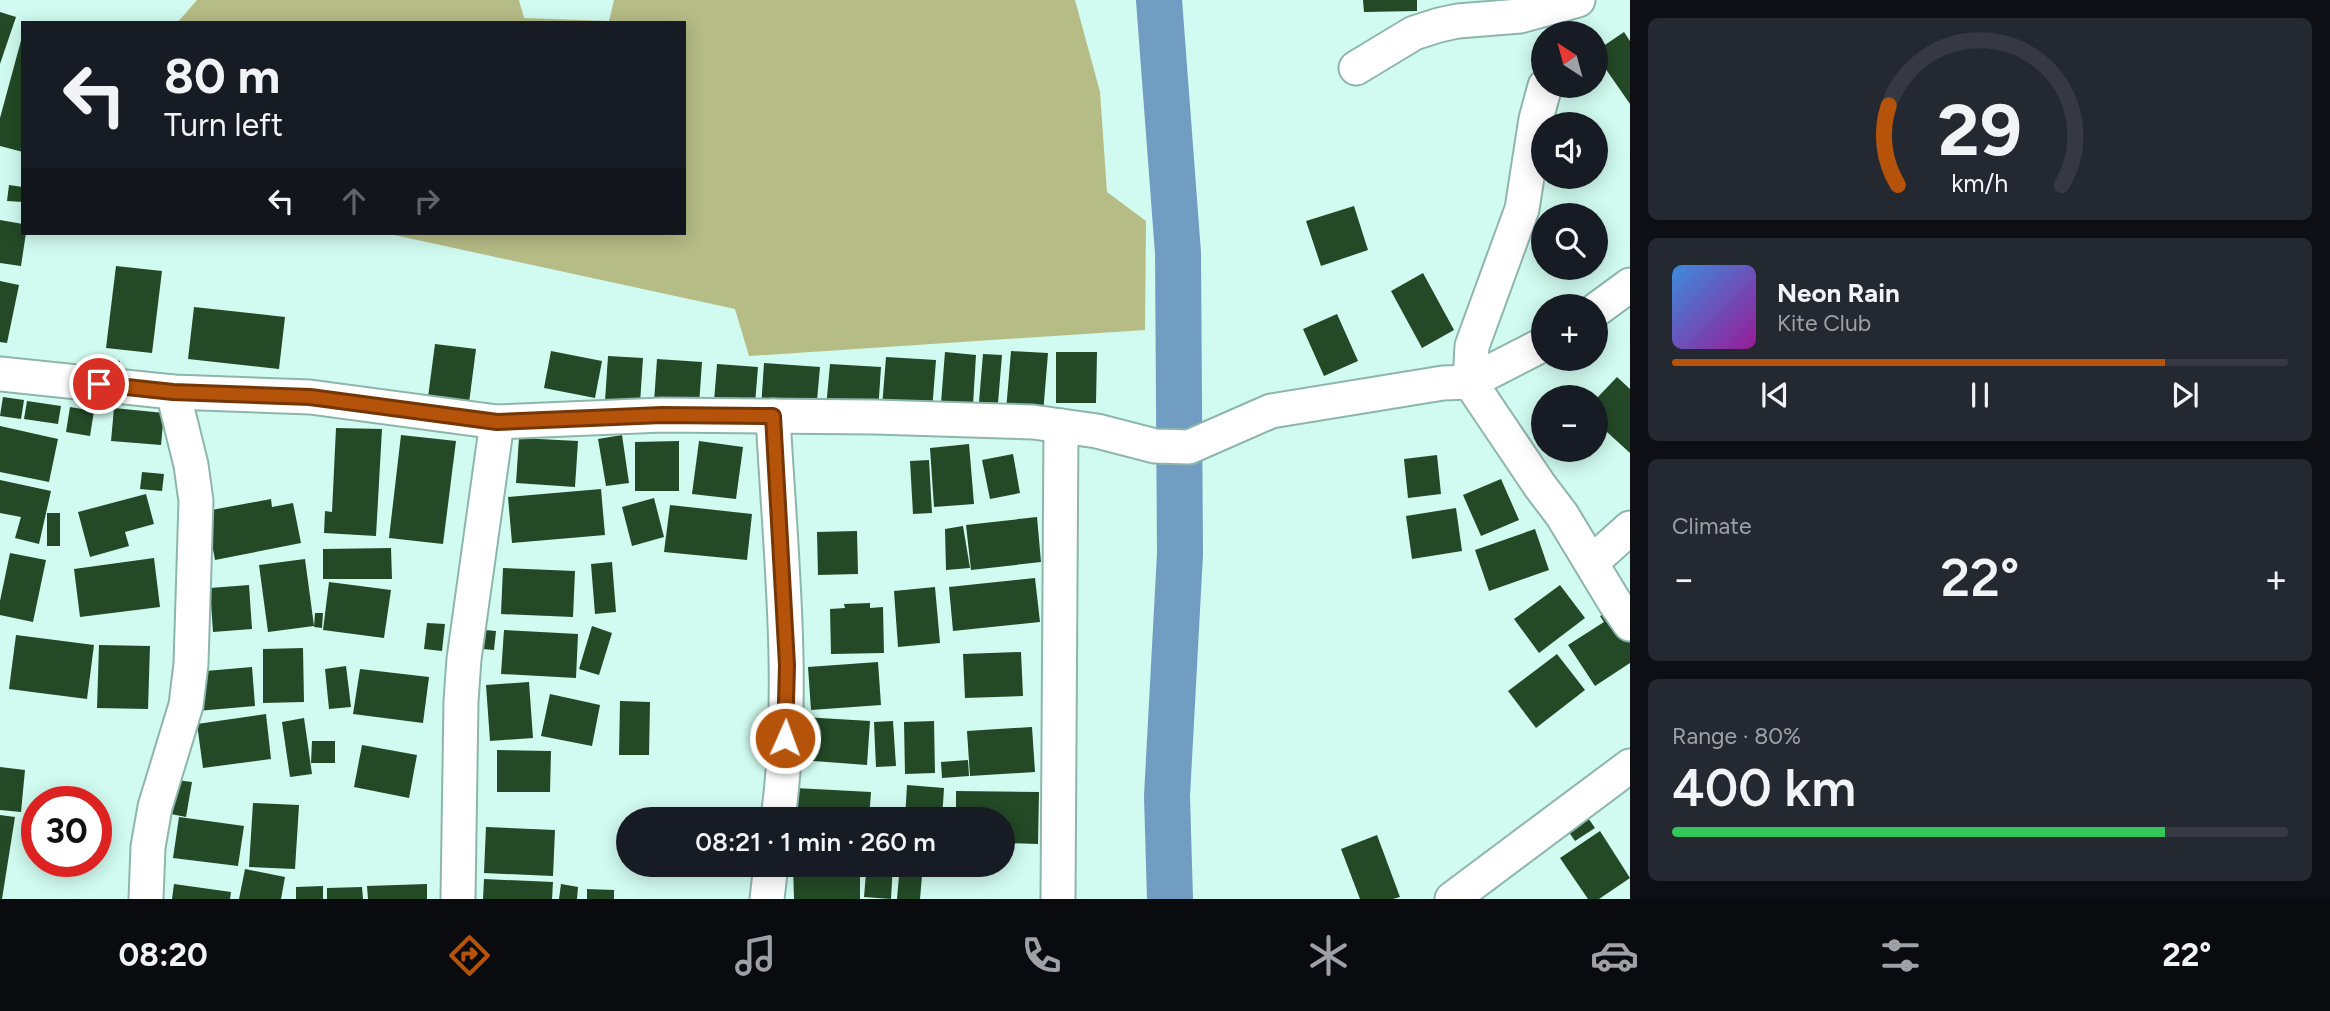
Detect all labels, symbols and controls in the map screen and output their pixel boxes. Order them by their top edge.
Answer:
north arrow [1531,21,1608,98]
map controls [1531,21,1608,462]
text: 80 m [164,46,280,105]
icon: left [49,49,140,140]
text: 29 [1938,87,2022,174]
text: Turn left [164,106,283,144]
button: sound [1531,112,1608,189]
text: km/h [1951,168,2009,198]
icon: left [262,182,300,220]
icon: ahead [335,182,373,220]
icon: right [408,182,446,220]
button: search [1531,203,1608,280]
text: Neon Rain [1777,277,1900,309]
button: + [1531,294,1608,371]
text: Kite Club [1777,309,1871,337]
pin [69,354,129,414]
icon: arrive [80,365,118,403]
icon: previous [1756,376,1794,414]
icon: pause [1961,376,1999,414]
icon: next [2166,376,2204,414]
button: − [1531,385,1608,462]
text: Climate [1672,512,1751,540]
text: 22° [1941,547,2019,609]
text: − [1672,556,1696,602]
text: + [2264,556,2288,602]
position arrow [748,701,822,775]
text: Range · 80% [1672,722,1801,750]
text: 400 km [1672,757,1856,819]
speed limit sign: 30 [21,786,112,877]
text: 08:21 · 1 min · 260 m [695,826,936,858]
icon: directions [445,931,494,980]
icon: music [731,931,780,980]
icon: phone [1017,931,1066,980]
icon: climate [1304,931,1353,980]
icon: car [1590,931,1639,980]
icon: filters [1876,931,1925,980]
text: 08:20 [119,936,208,974]
text: 22° [2162,936,2211,974]

